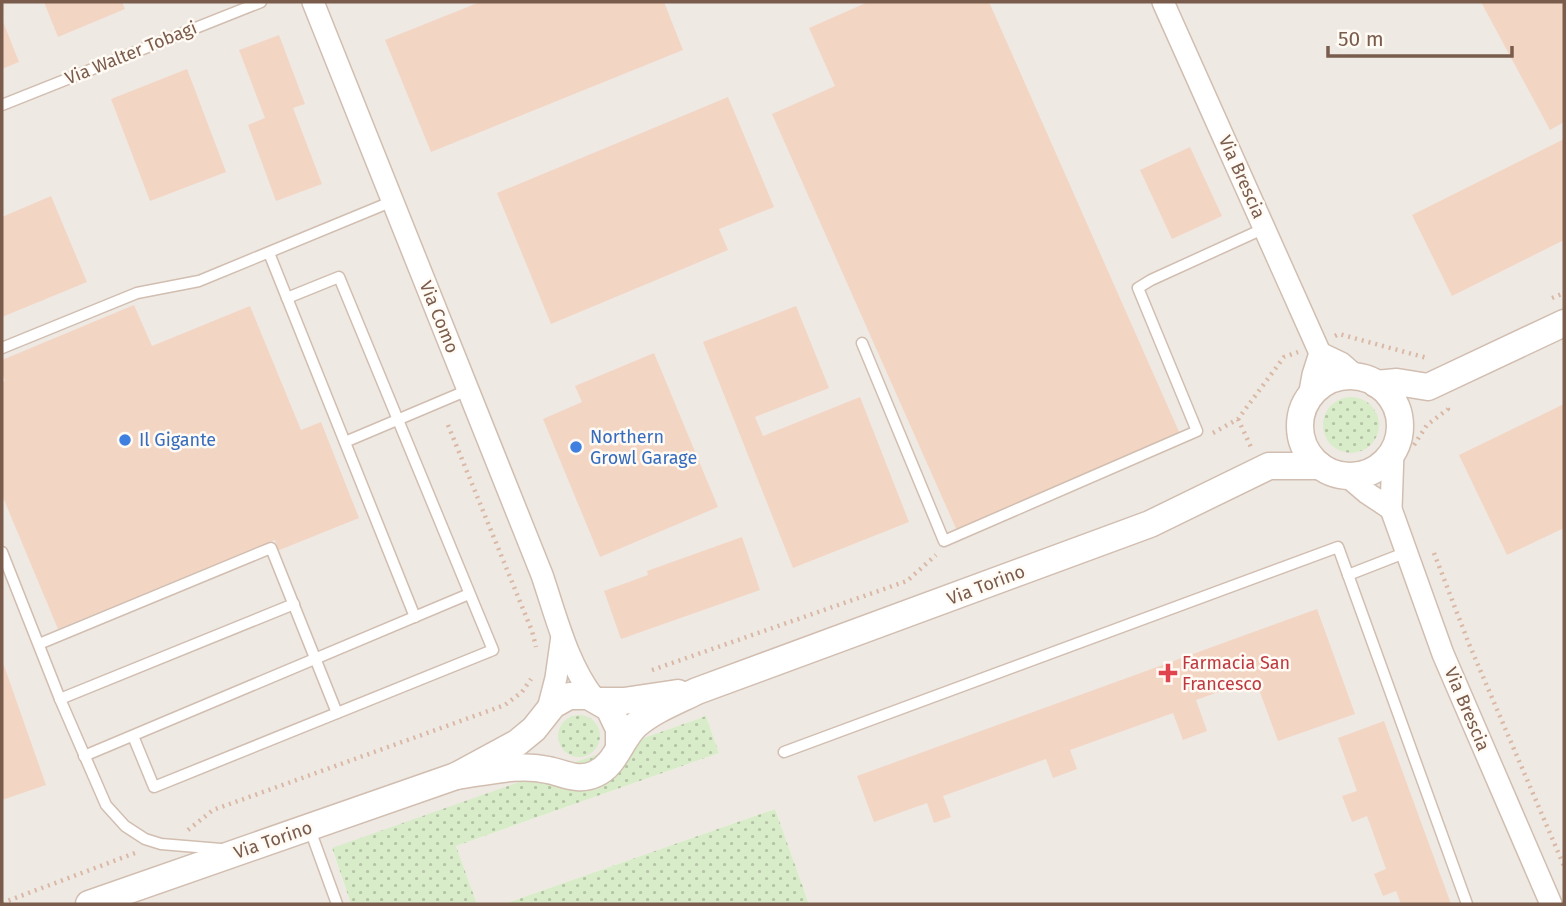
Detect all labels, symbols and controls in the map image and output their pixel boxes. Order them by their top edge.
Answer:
scale bar [1328,14,1512,58]
street label: Via Walter Tobagi [62,17,200,89]
text: 50 m [1338,26,1384,52]
street label: Via Brescia [1214,132,1270,222]
street label: Via Como [415,278,463,356]
place label: Northern Growl Garage [590,426,697,469]
place label: Il Gigante [139,429,216,451]
marker: Il Gigante [117,432,133,448]
marker: Northern Growl Garage [568,439,584,455]
street label: Via Torino [944,560,1028,610]
place label: Farmacia San Francesco [1182,652,1290,695]
street label: Via Brescia [1440,664,1494,754]
marker: Farmacia San Francesco [1160,665,1176,681]
street label: Via Torino [231,816,315,864]

